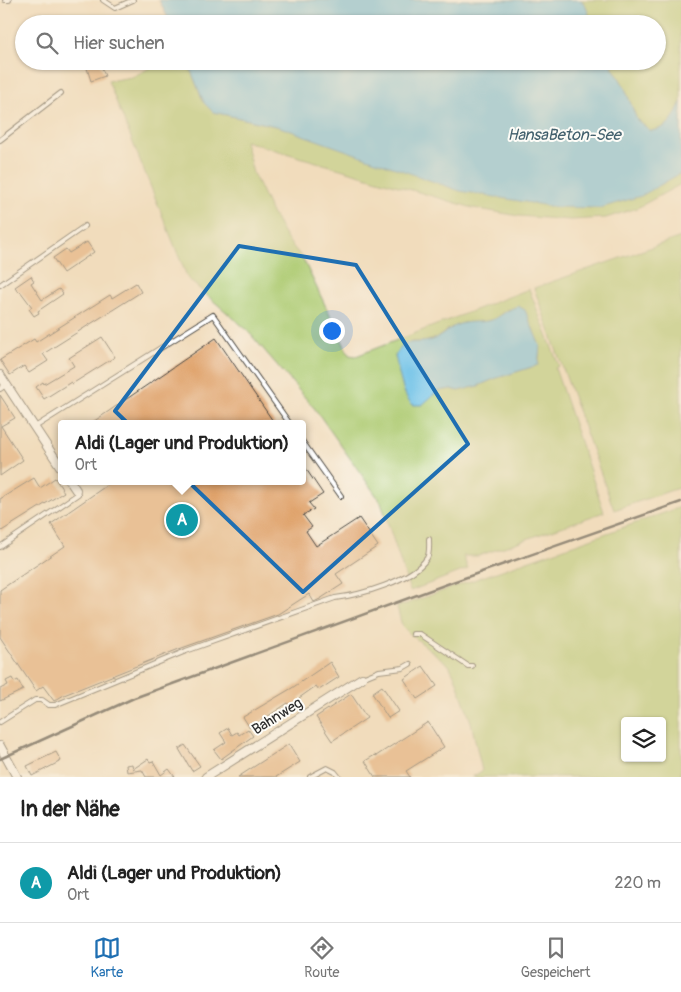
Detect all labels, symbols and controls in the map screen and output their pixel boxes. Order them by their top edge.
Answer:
search box [15,15,666,70]
icon: search [33,29,61,57]
text: Hier suchen [73,31,165,55]
water label: HansaBeton-See [507,125,623,145]
your location [319,318,345,344]
popup [58,420,306,485]
text: Aldi (Lager und Produktion) [75,431,289,455]
text: Ort [75,455,97,475]
pin: A [166,501,198,539]
street label: Bahnweg [248,694,306,739]
map controls [621,717,666,762]
button: layers [621,717,666,762]
text: In der Nähe [20,796,120,823]
text: Aldi (Lager und Produktion) [67,861,282,885]
text: A [31,873,41,893]
text: 220 m [615,873,661,893]
text: Ort [67,885,89,905]
tab: Karte [91,934,123,981]
tab: Route [304,934,340,981]
tab: Gespeichert [521,934,590,981]

